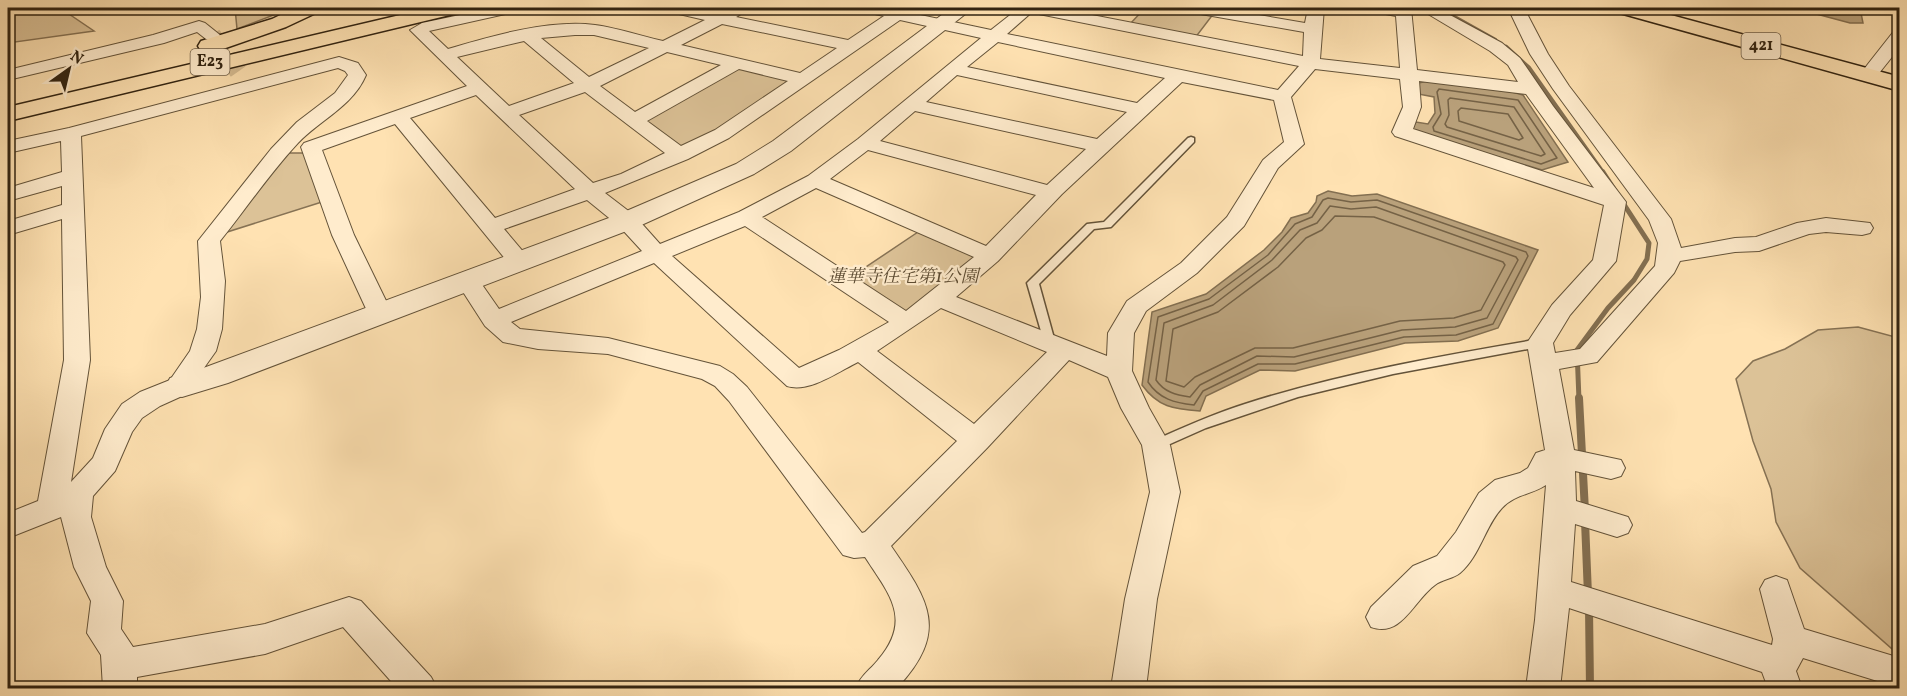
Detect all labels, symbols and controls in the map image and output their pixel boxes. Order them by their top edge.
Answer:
road number: 421 [1742,33,1780,59]
north arrow [39,39,99,99]
text: N [65,46,88,71]
road number: E23 [190,49,230,75]
park label: 蓮華寺住宅第1公園 [828,265,981,290]

